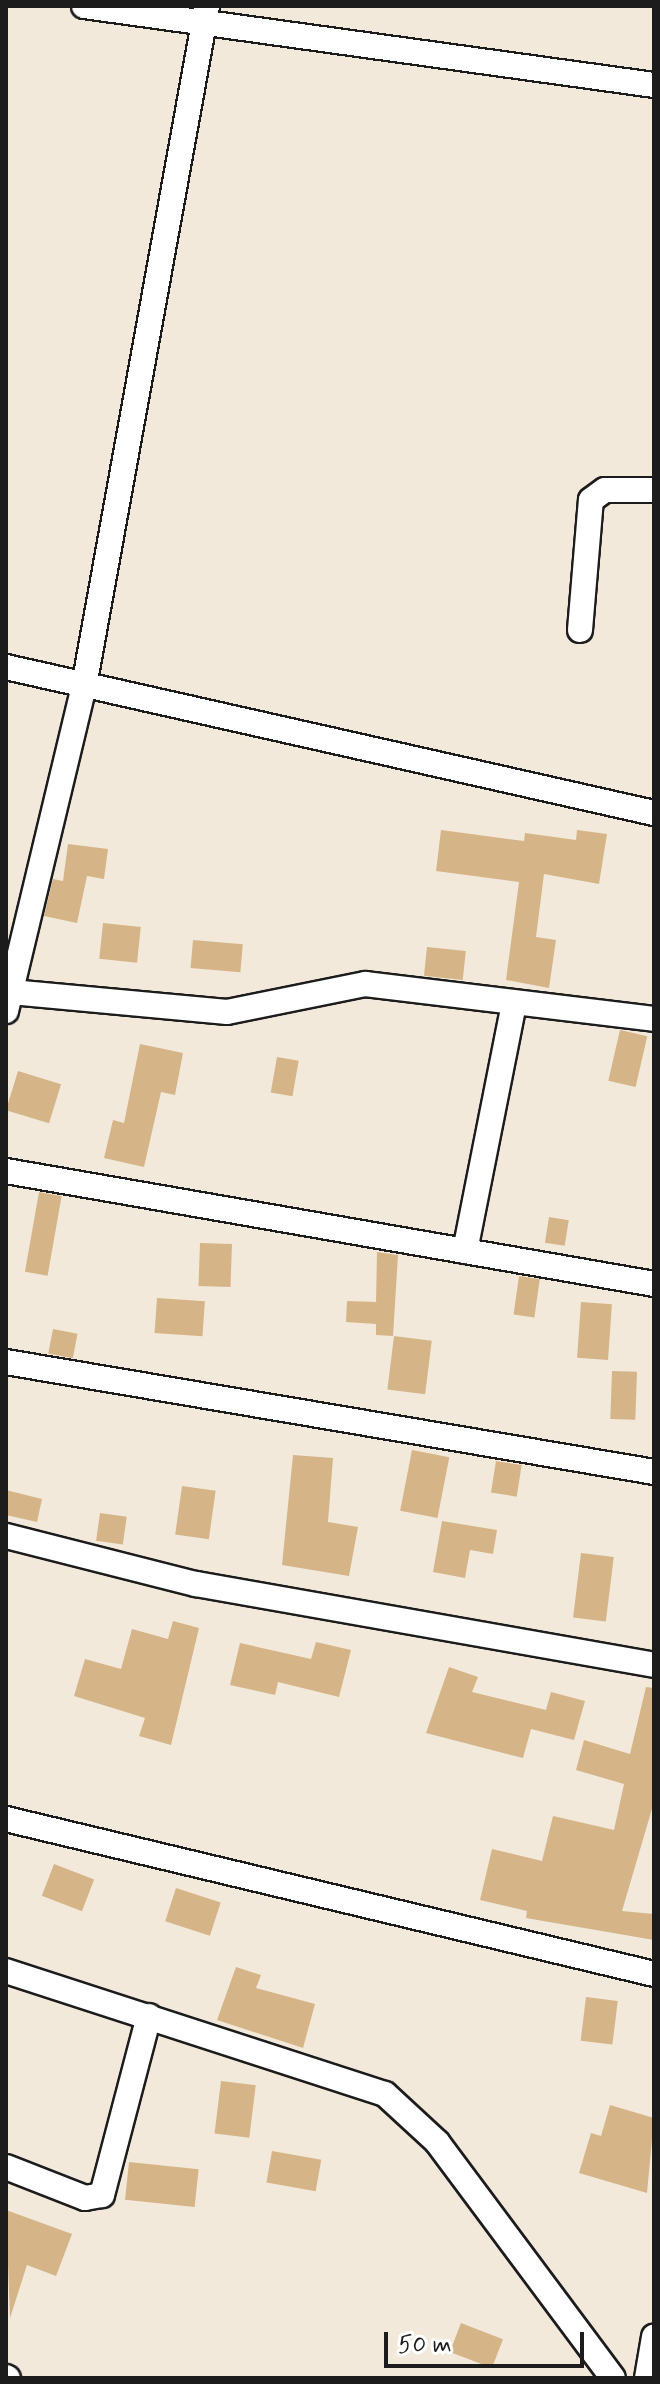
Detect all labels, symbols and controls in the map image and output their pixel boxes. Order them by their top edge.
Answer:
scale bar [388,2316,588,2366]
text: 50 m [398,2330,452,2361]

